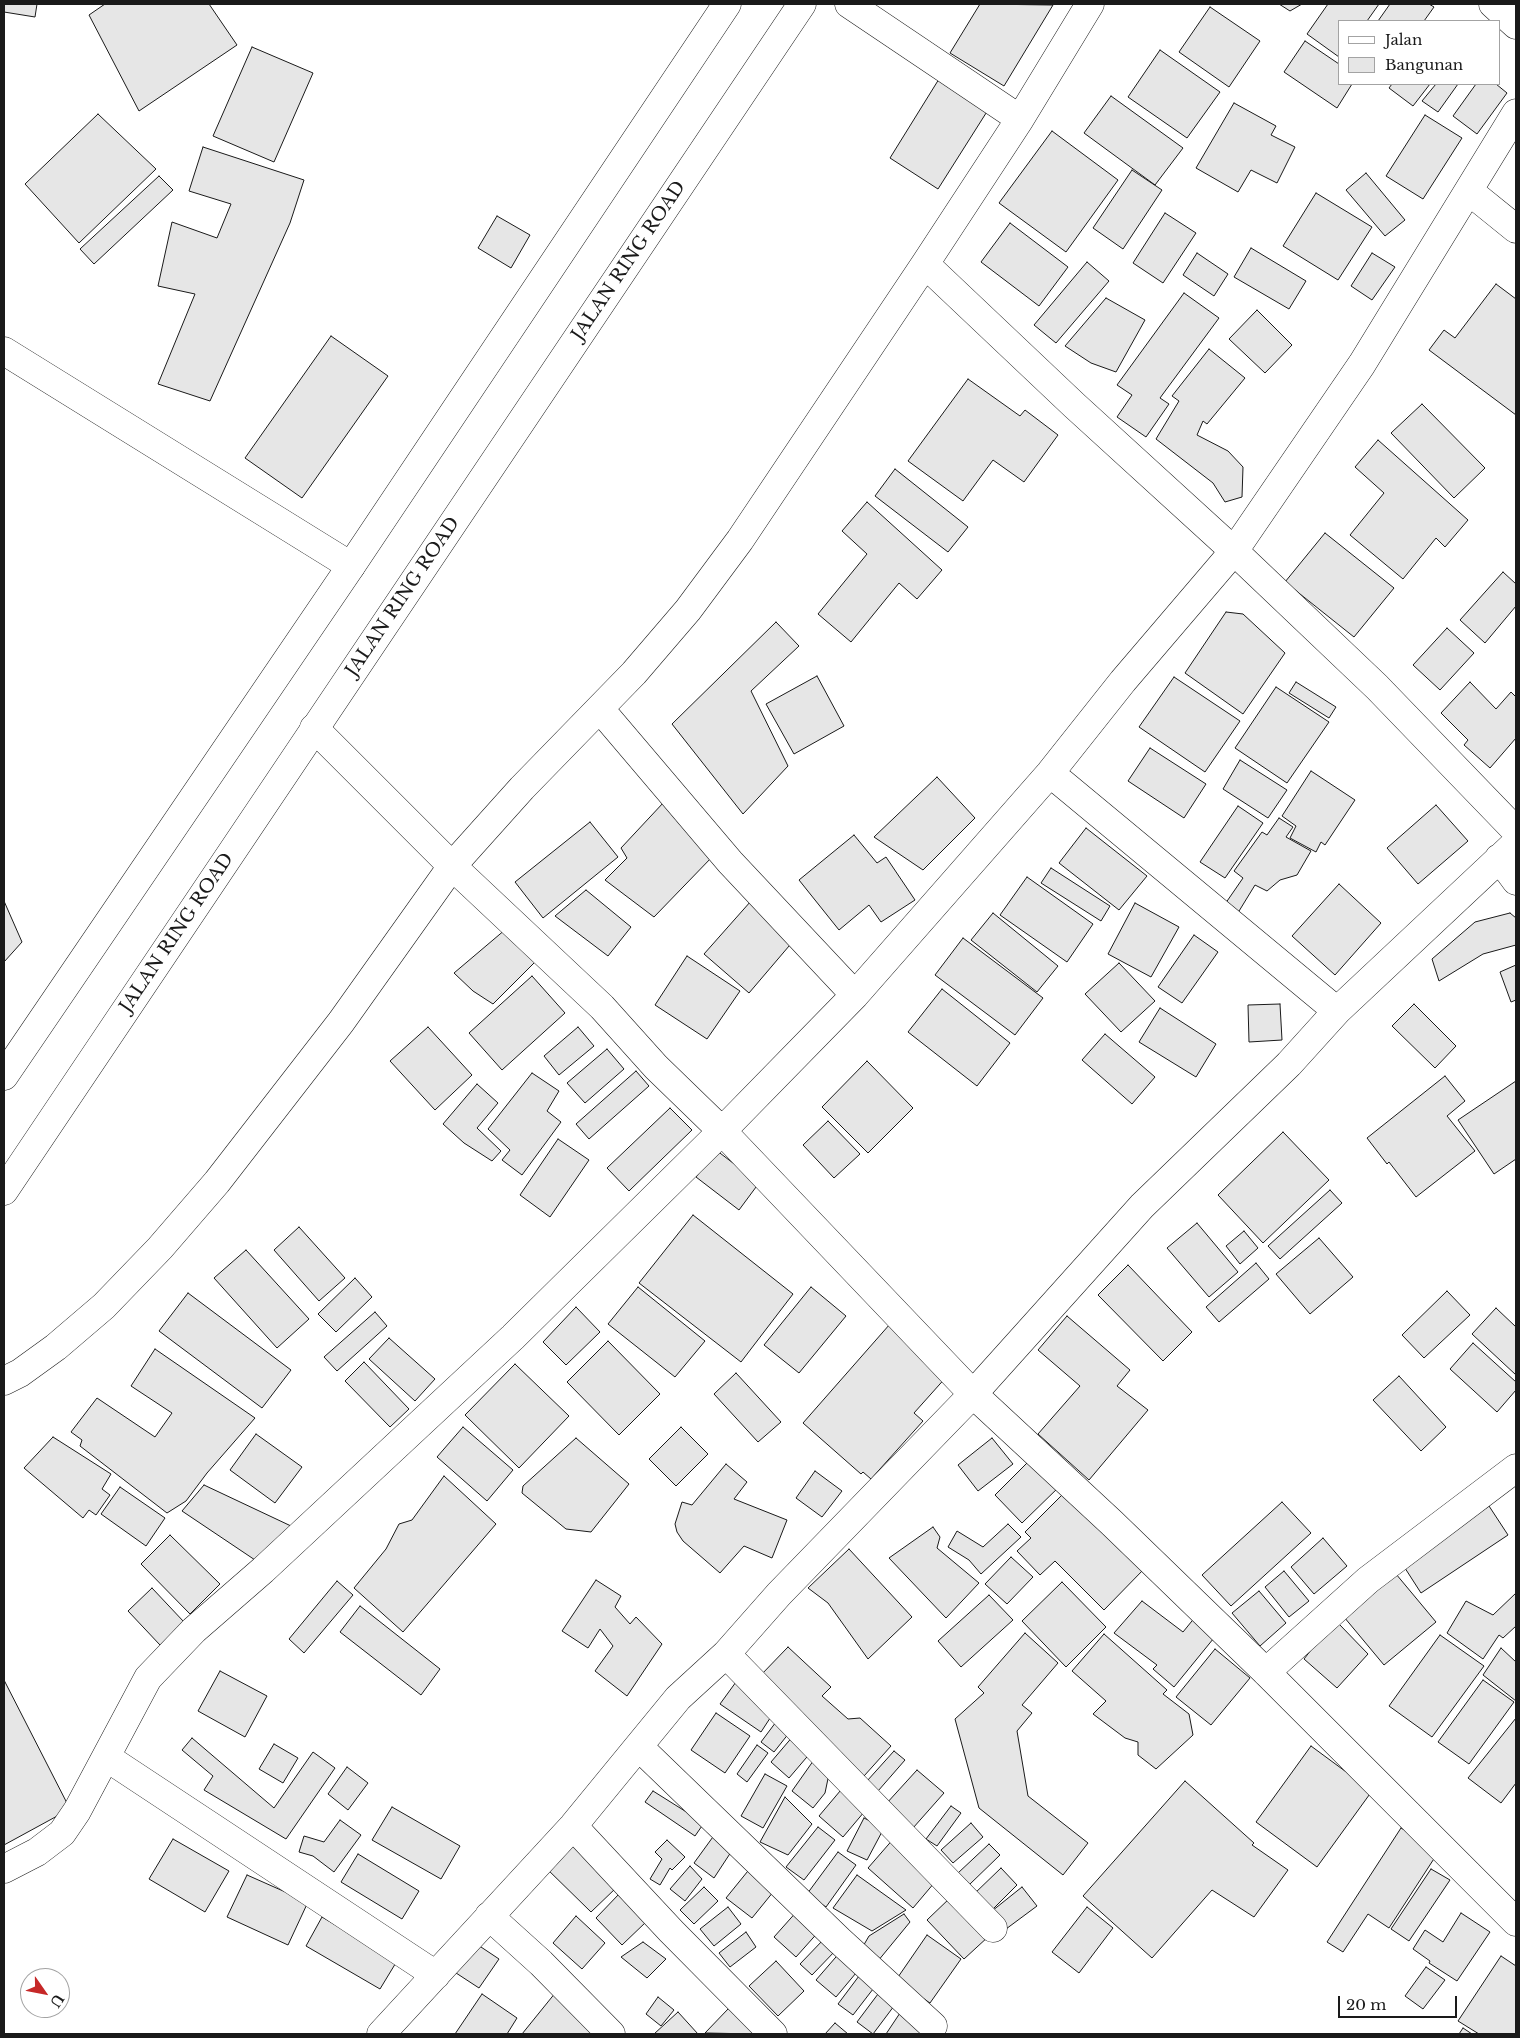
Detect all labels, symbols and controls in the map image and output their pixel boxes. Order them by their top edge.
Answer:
legend [1338,20,1500,85]
text: Jalan [1385,30,1422,49]
text: Bangunan [1385,55,1463,74]
street label: JALAN RING ROAD [568,177,690,345]
street label: JALAN RING ROAD [342,513,464,681]
street label: JALAN RING ROAD [116,849,238,1017]
north arrow [20,1968,70,2018]
scale bar [1340,1986,1459,2018]
text: U [46,1991,68,2011]
text: 20 m [1346,1995,1386,2014]

